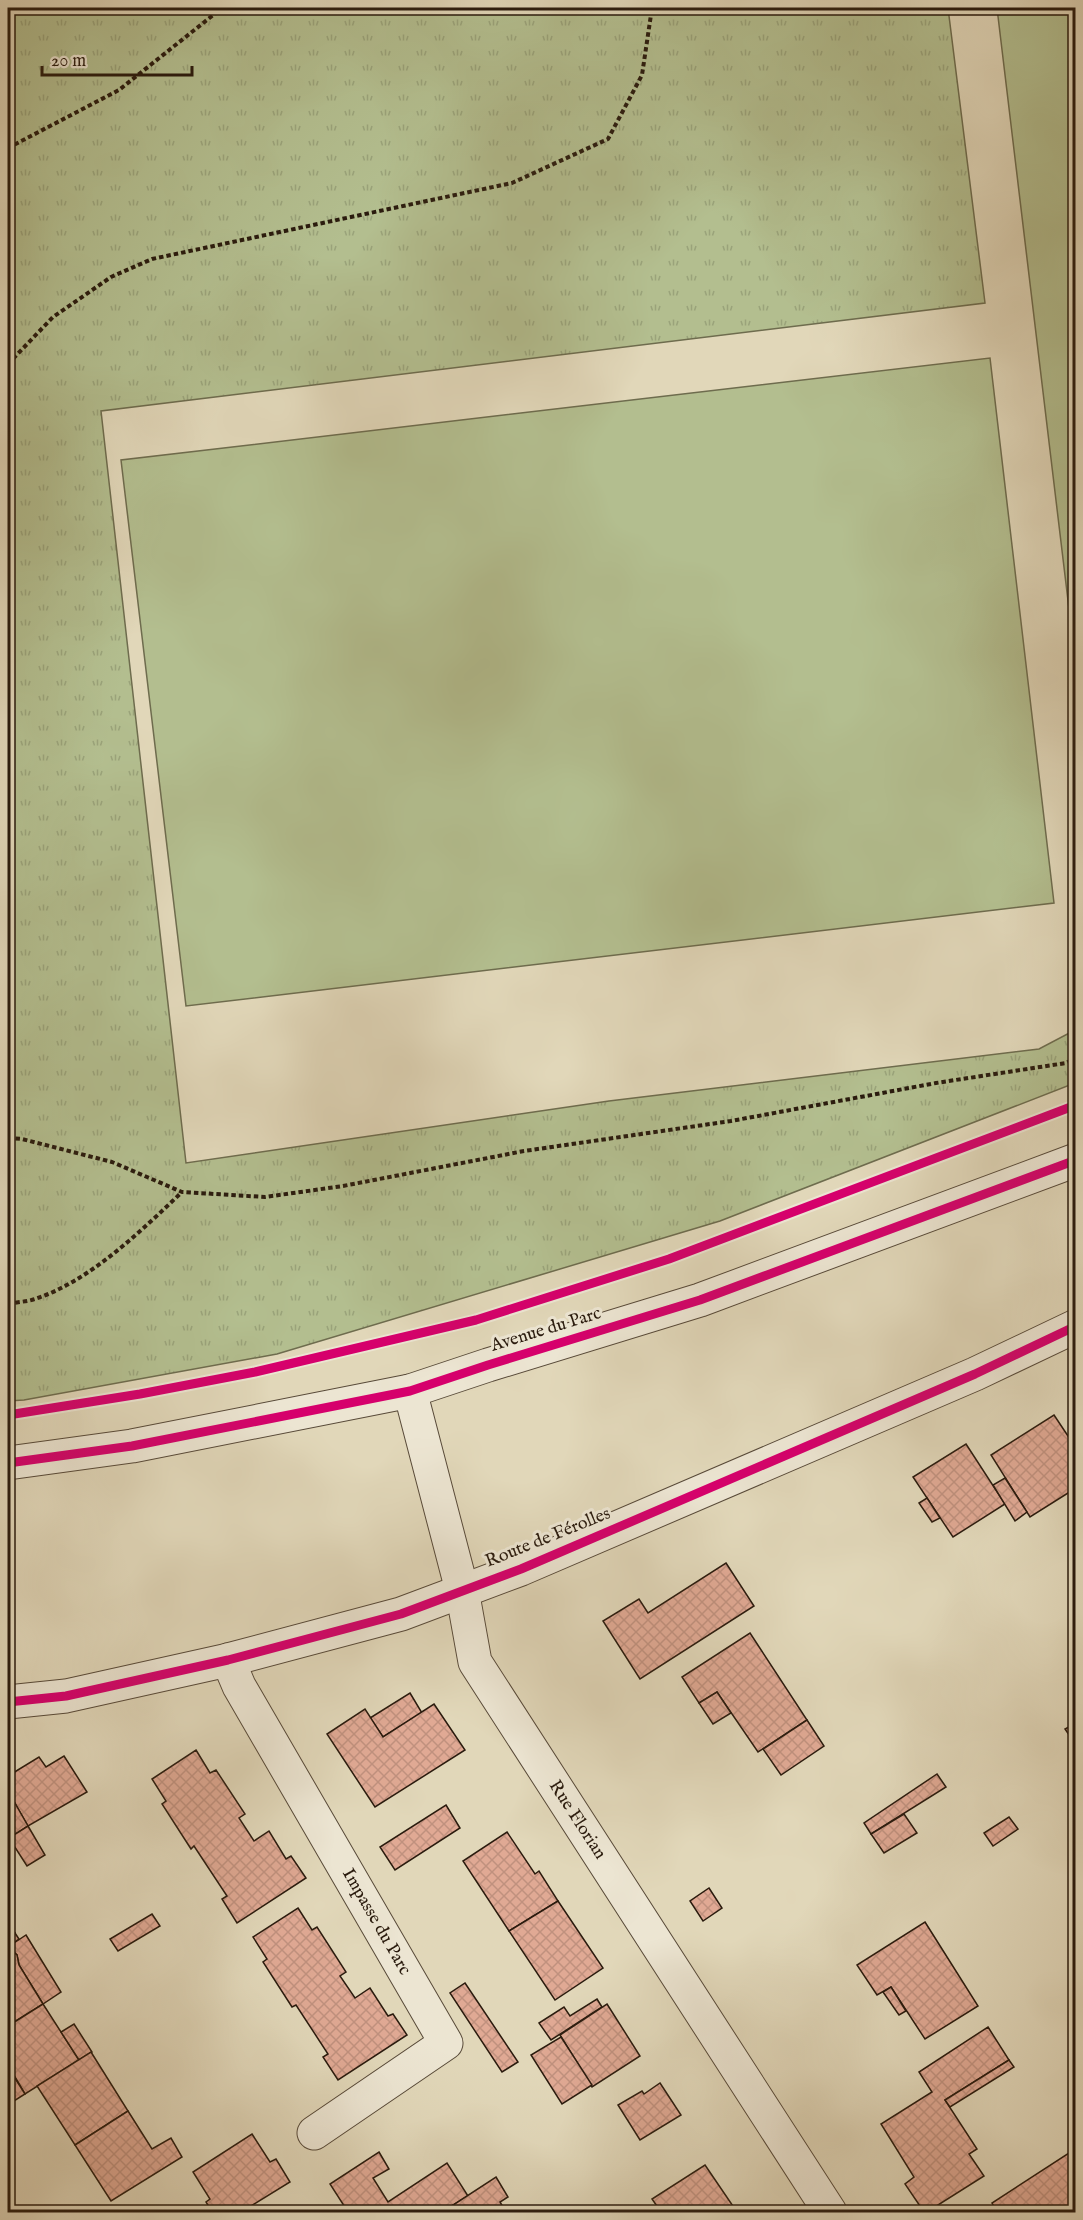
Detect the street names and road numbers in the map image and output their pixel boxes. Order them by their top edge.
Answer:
street label: Avenue du Parc [487,1302,604,1358]
street label: Route de Férolles [482,1502,614,1574]
street label: Rue Florian [543,1776,611,1864]
street label: Impasse du Parc [336,1865,416,1980]

